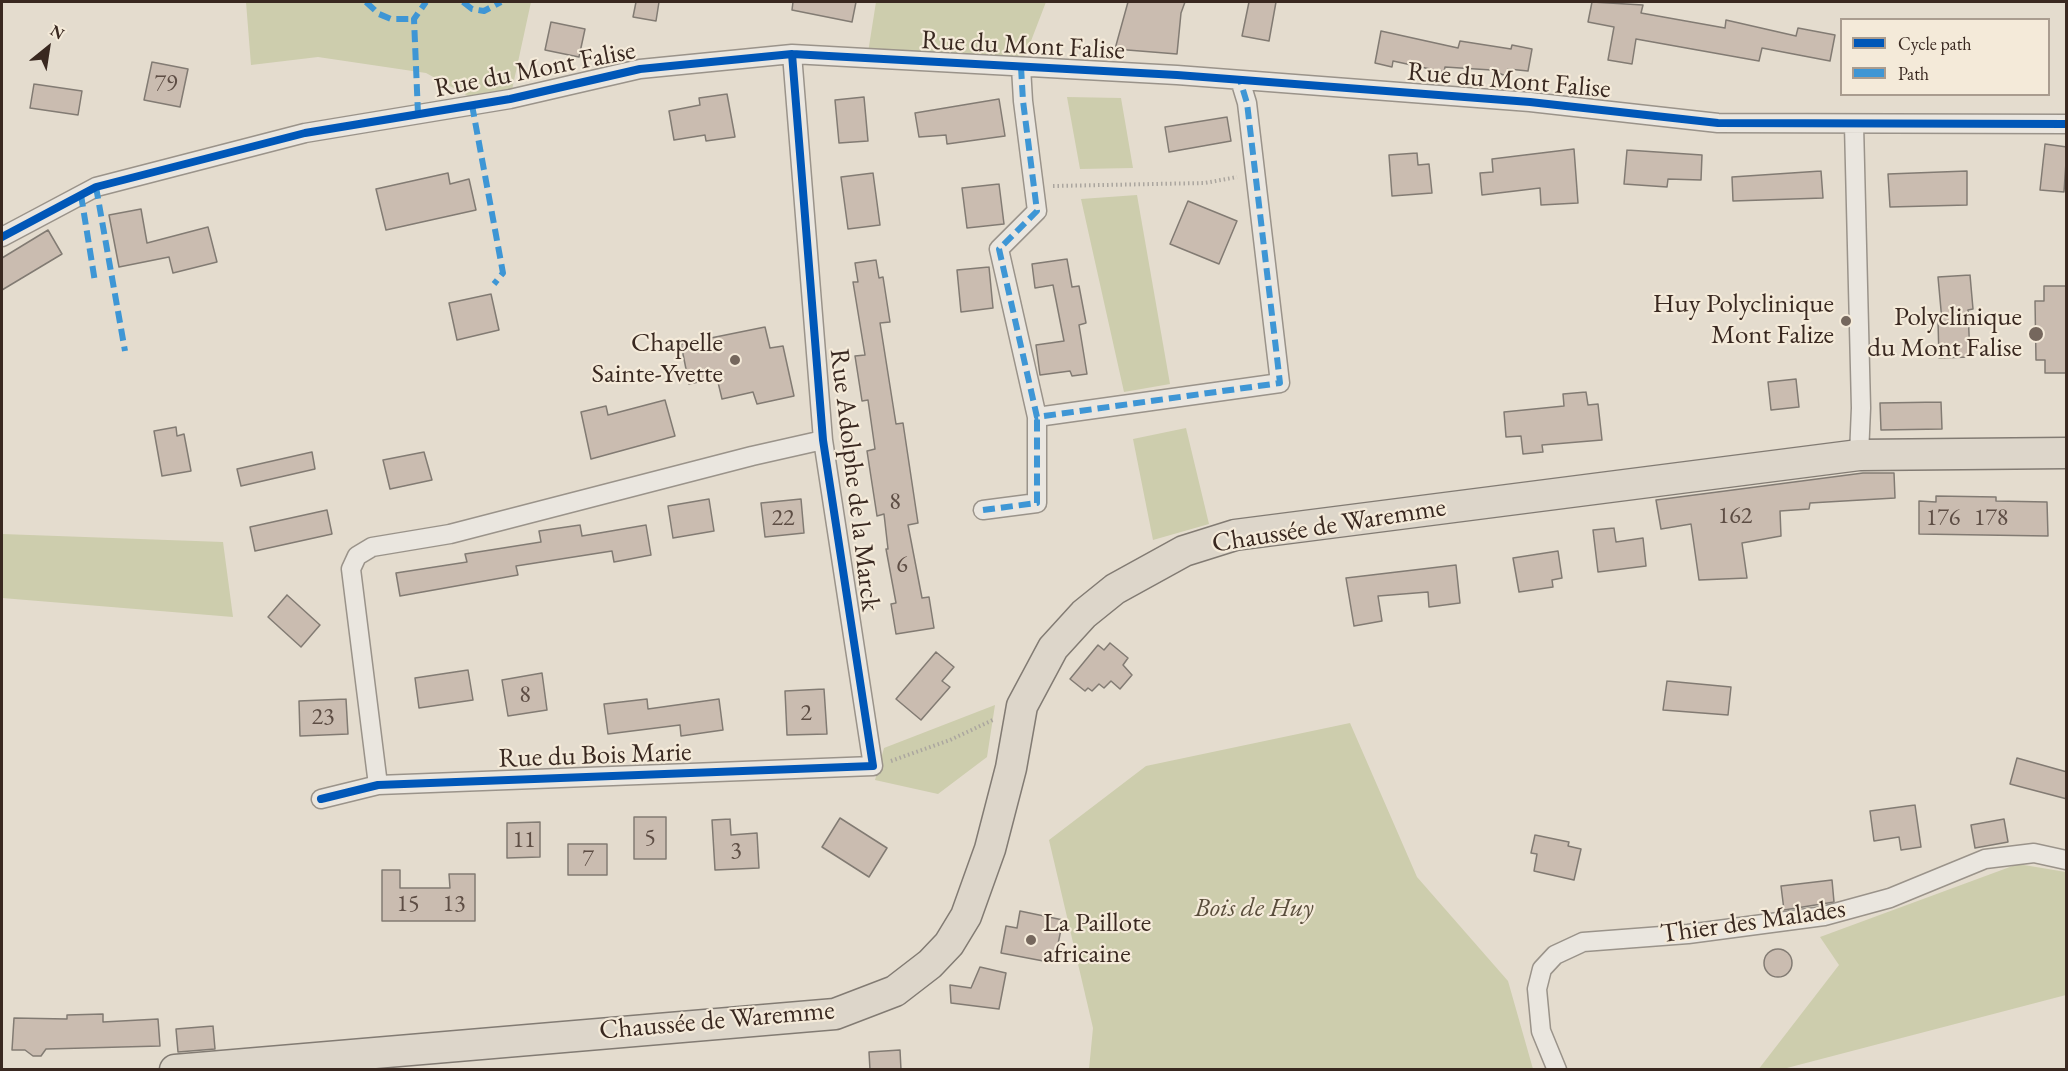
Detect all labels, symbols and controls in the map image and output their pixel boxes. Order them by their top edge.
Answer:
north arrow [18,18,78,78]
legend [1840,18,2050,96]
text: N [46,20,68,44]
street label: Rue du Mont Falise [920,24,1126,68]
text: Cycle path [1898,32,1972,55]
street label: Rue du Mont Falise [432,35,638,105]
street label: Rue du Mont Falise [1406,56,1612,106]
text: Path [1898,62,1929,85]
house number: 79 [154,70,178,98]
place label: Huy Polyclinique Mont Falize [1653,289,1834,352]
place label: Polyclinique du Mont Falise [1867,302,2022,365]
marker: Huy Polyclinique Mont Falize [1839,314,1853,328]
marker: Polyclinique du Mont Falise [2027,325,2045,343]
place label: Chapelle Sainte-Yvette [591,328,723,391]
street label: Rue Adolphe de la Marck [822,347,886,613]
marker: Chapelle Sainte-Yvette [728,353,742,367]
house number: 8 [889,488,901,516]
street label: Chaussée de Waremme [1210,492,1448,560]
house number: 162 [1718,502,1752,530]
house number: 22 [771,504,795,532]
house number: 176 [1926,504,1960,532]
house number: 178 [1974,504,2008,532]
house number: 6 [896,551,908,579]
house number: 8 [519,681,531,709]
house number: 2 [800,699,812,727]
house number: 23 [311,703,335,731]
street label: Rue du Bois Marie [498,736,692,776]
house number: 5 [644,824,656,852]
house number: 11 [512,826,536,854]
house number: 3 [730,837,742,865]
house number: 7 [582,845,594,873]
house number: 15 [396,890,420,918]
house number: 13 [442,890,466,918]
park label: Bois de Huy [1194,893,1314,925]
street label: Thier des Malades [1658,893,1848,951]
place label: La Paillote africaine [1043,908,1151,971]
marker: La Paillote africaine [1024,933,1038,947]
street label: Chaussée de Waremme [598,995,836,1047]

